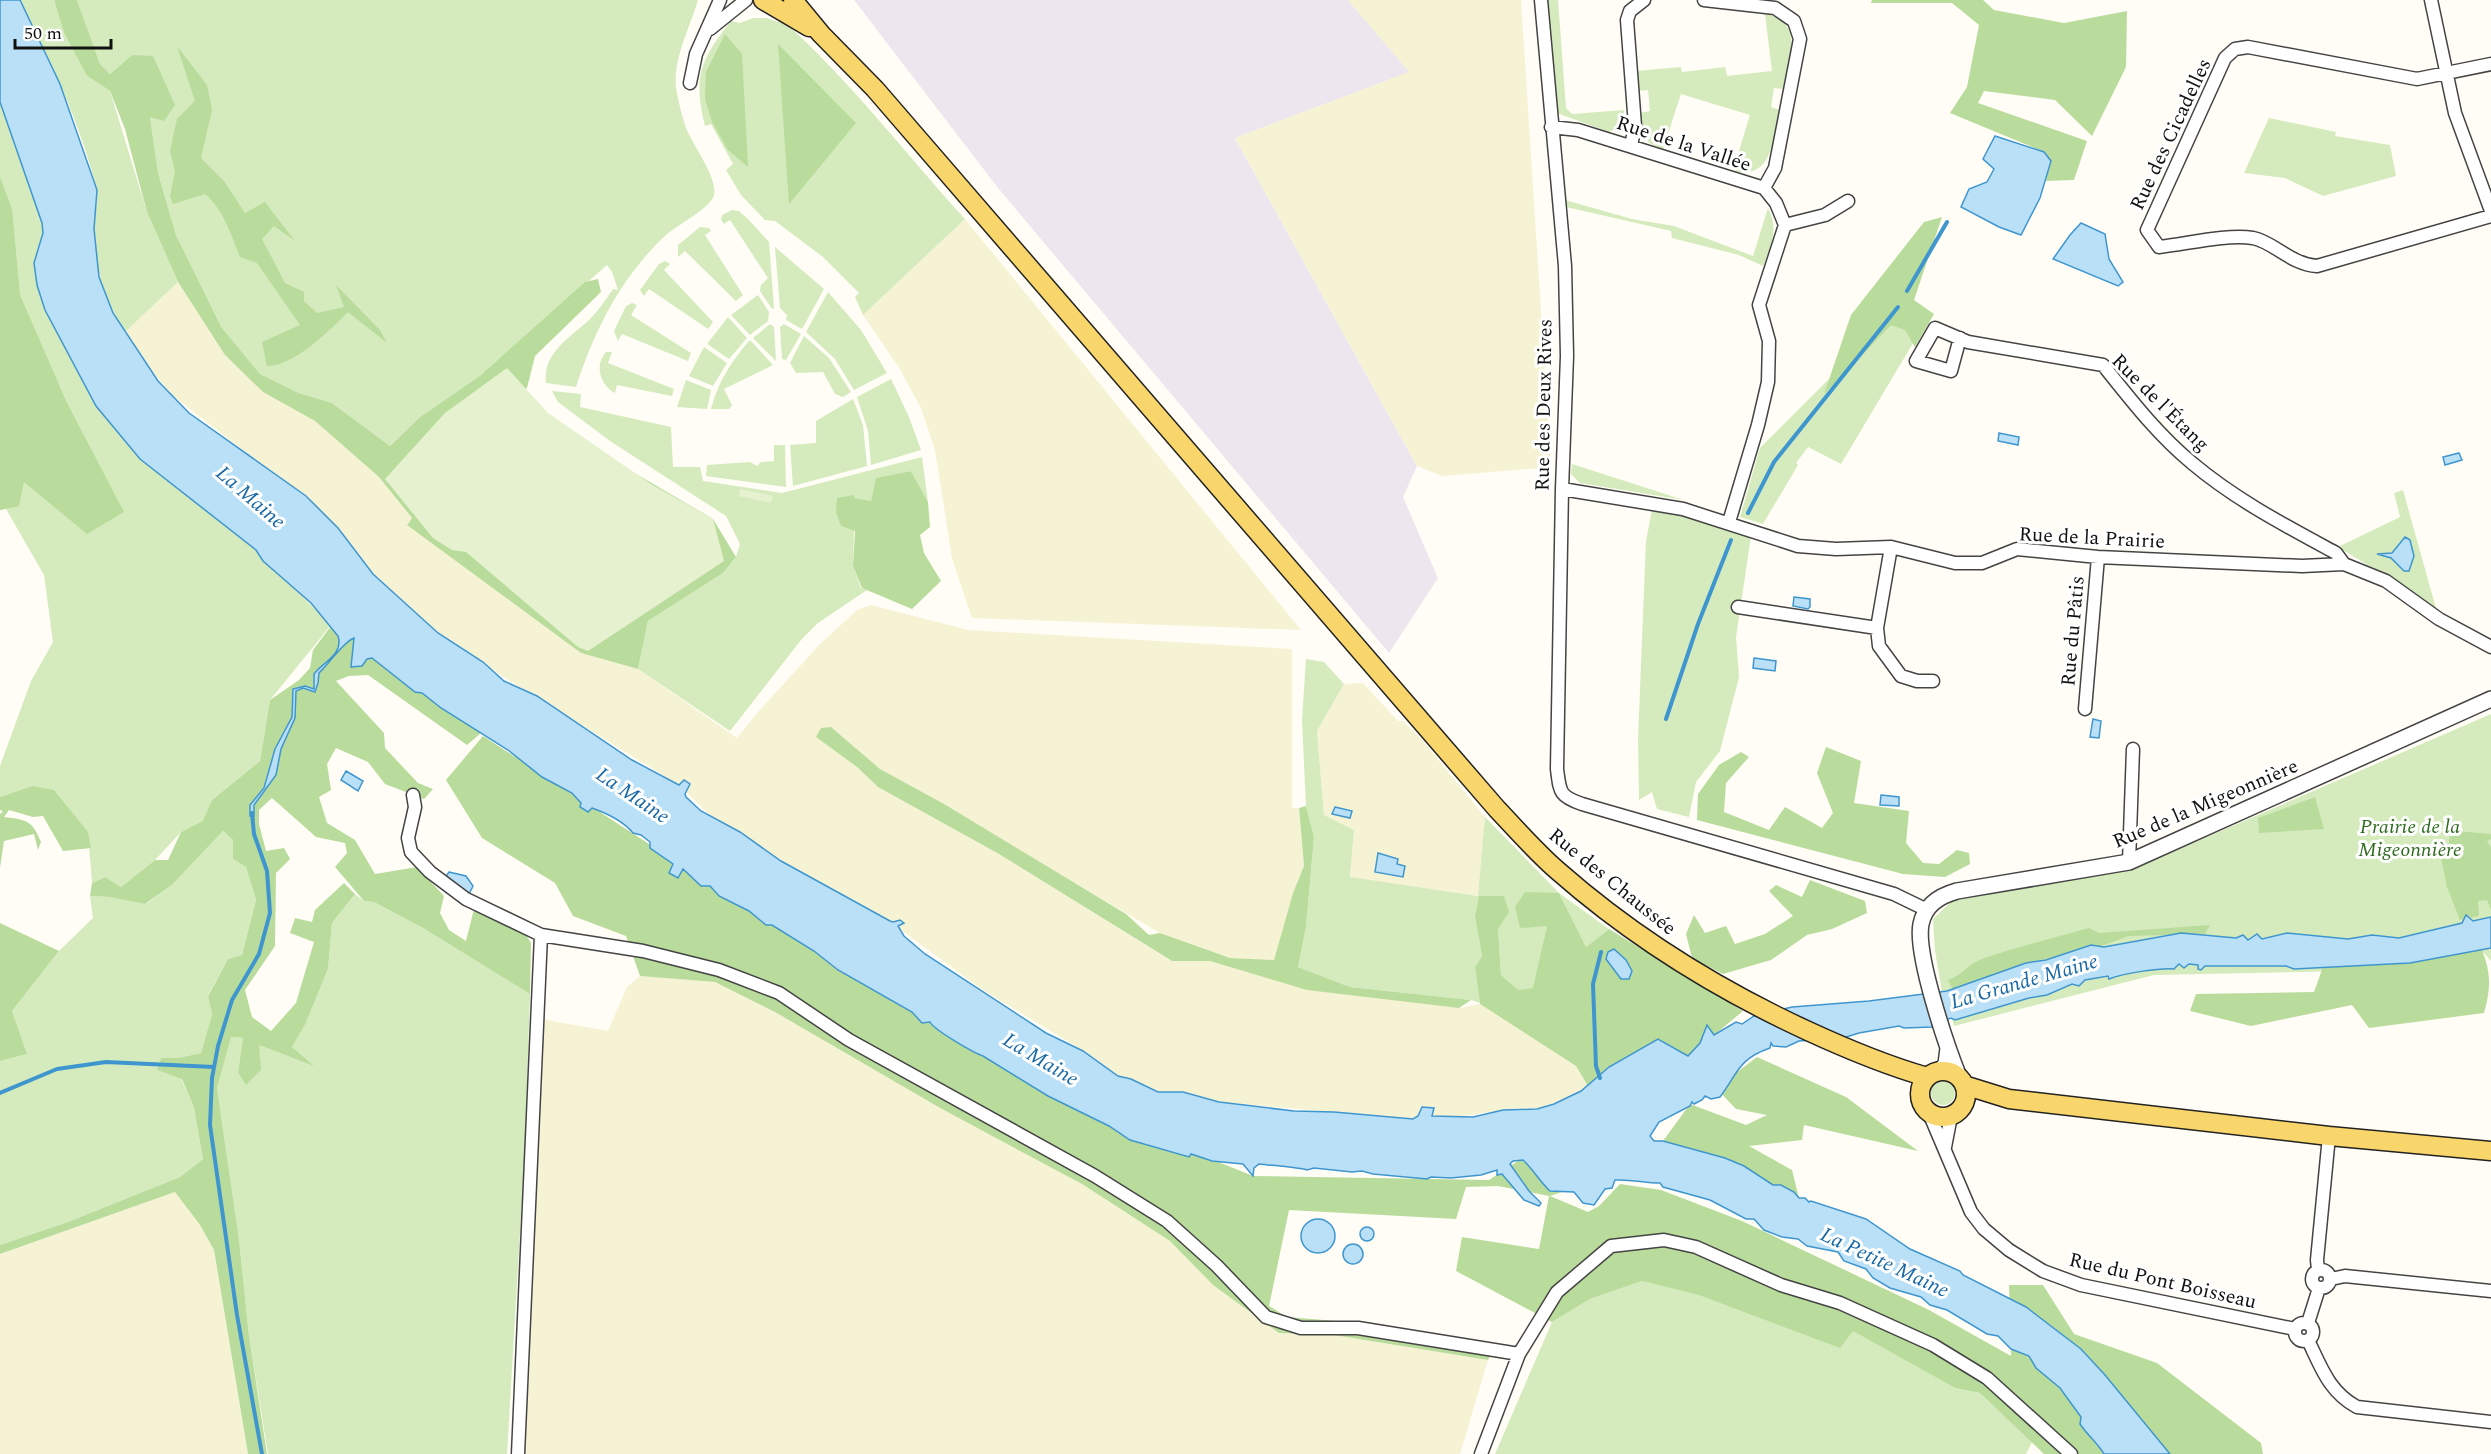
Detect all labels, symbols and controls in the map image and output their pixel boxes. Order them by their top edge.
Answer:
scale bar [15,12,111,50]
text: 50 m [24,20,62,47]
street label: Rue des Cicadelles [2123,53,2219,215]
street label: Rue de la Vallée [1612,108,1755,180]
street label: Rue des Deux Rives [1527,319,1561,491]
street label: Rue de l'Étang [2104,347,2216,459]
water label: La Maine [208,458,292,537]
street label: Rue de la Prairie [2018,519,2166,557]
street label: Rue du Pâtis [2053,575,2093,688]
street label: Rue de la Migeonnière [2108,751,2303,857]
water label: La Maine [589,759,676,832]
park label: Prairie de la Migeonnière [2358,812,2462,865]
street label: Rue des Chaussée [1542,821,1683,943]
water label: La Grande Maine [1947,946,2102,1018]
water label: La Maine [996,1025,1085,1095]
water label: La Petite Maine [1815,1219,1954,1307]
street label: Rue du Pont Boisseau [2066,1245,2260,1317]

